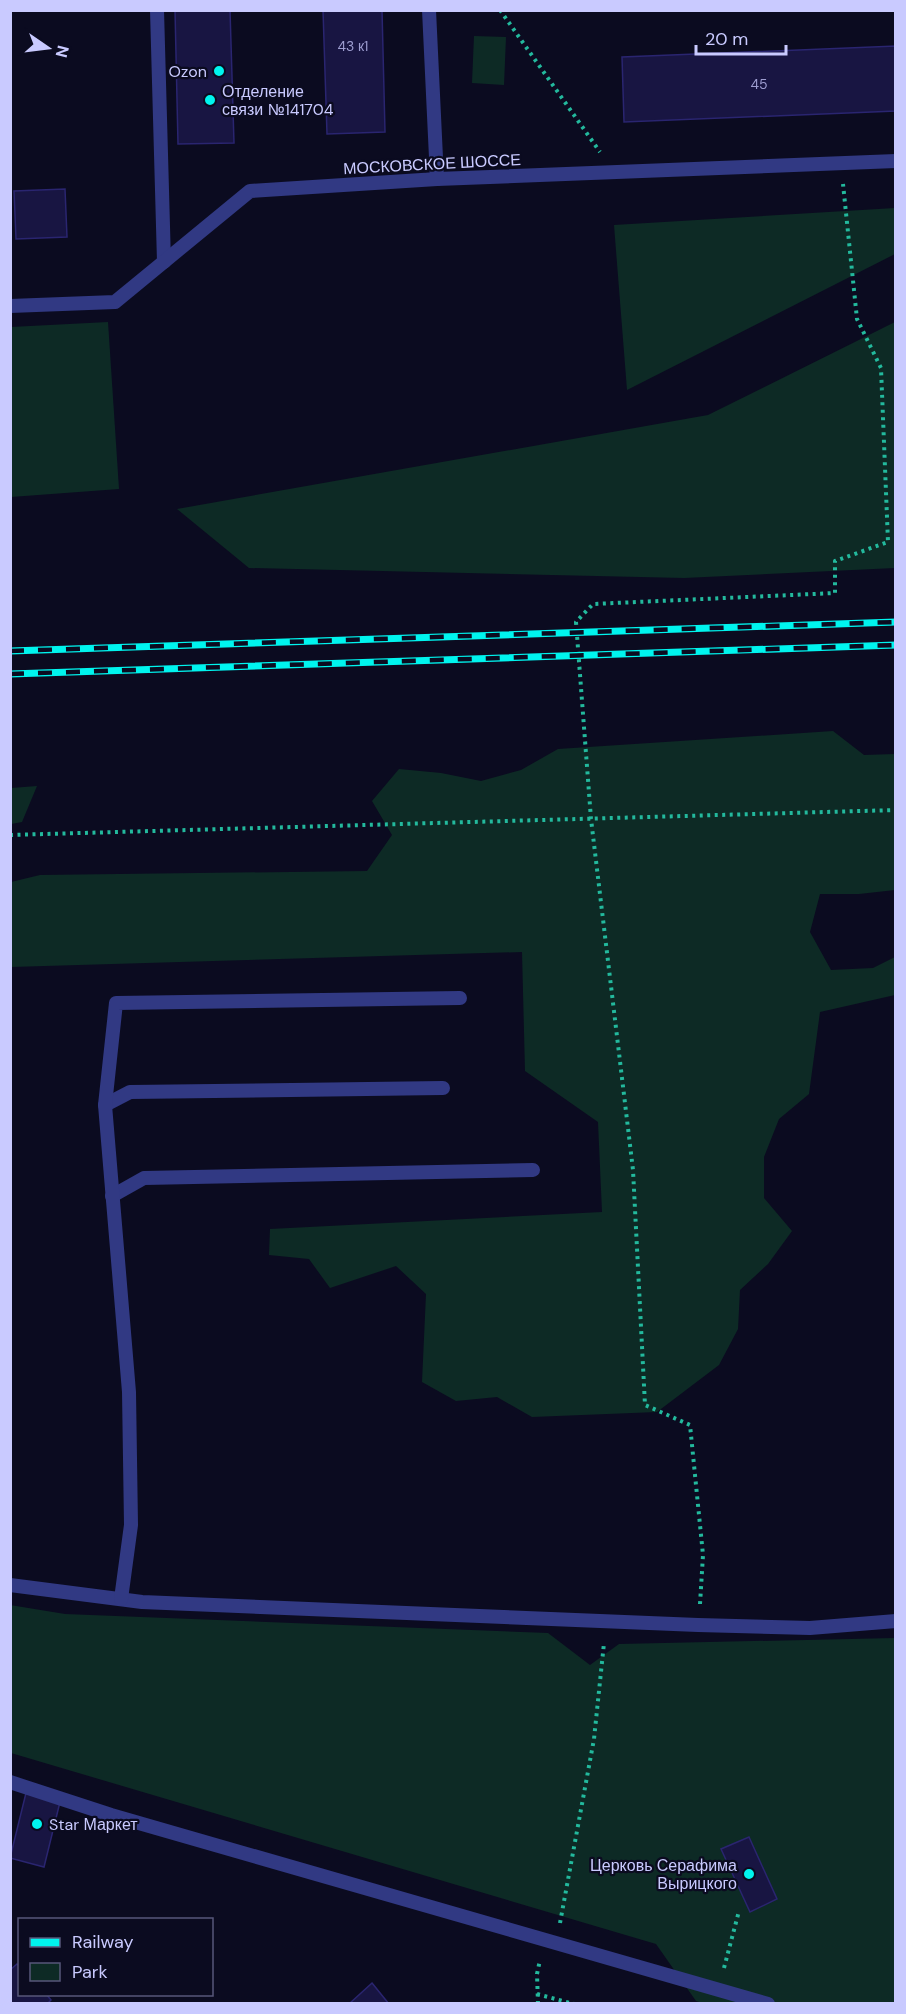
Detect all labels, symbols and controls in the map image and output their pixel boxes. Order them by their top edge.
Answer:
north arrow [18,18,78,78]
scale bar [696,18,786,56]
text: 20 m [705,27,748,51]
house number: 43 к1 [338,37,369,55]
text: N [50,43,74,60]
place label: Ozon [169,61,207,82]
marker: Ozon [212,64,226,78]
house number: 45 [750,75,768,93]
place label: Отделение связи №141704 [222,81,334,120]
marker: Отделение связи №141704 [203,93,217,107]
street label: МОСКОВСКОЕ ШОССЕ [343,149,521,179]
place label: Star Маркет [49,1814,138,1835]
marker: Star Маркет [30,1817,44,1831]
place label: Церковь Серафима Вырицкого [590,1855,737,1894]
marker: Церковь Серафима Вырицкого [742,1867,756,1881]
legend [18,1918,213,1996]
text: Railway [72,1930,134,1954]
text: Park [72,1960,108,1984]

